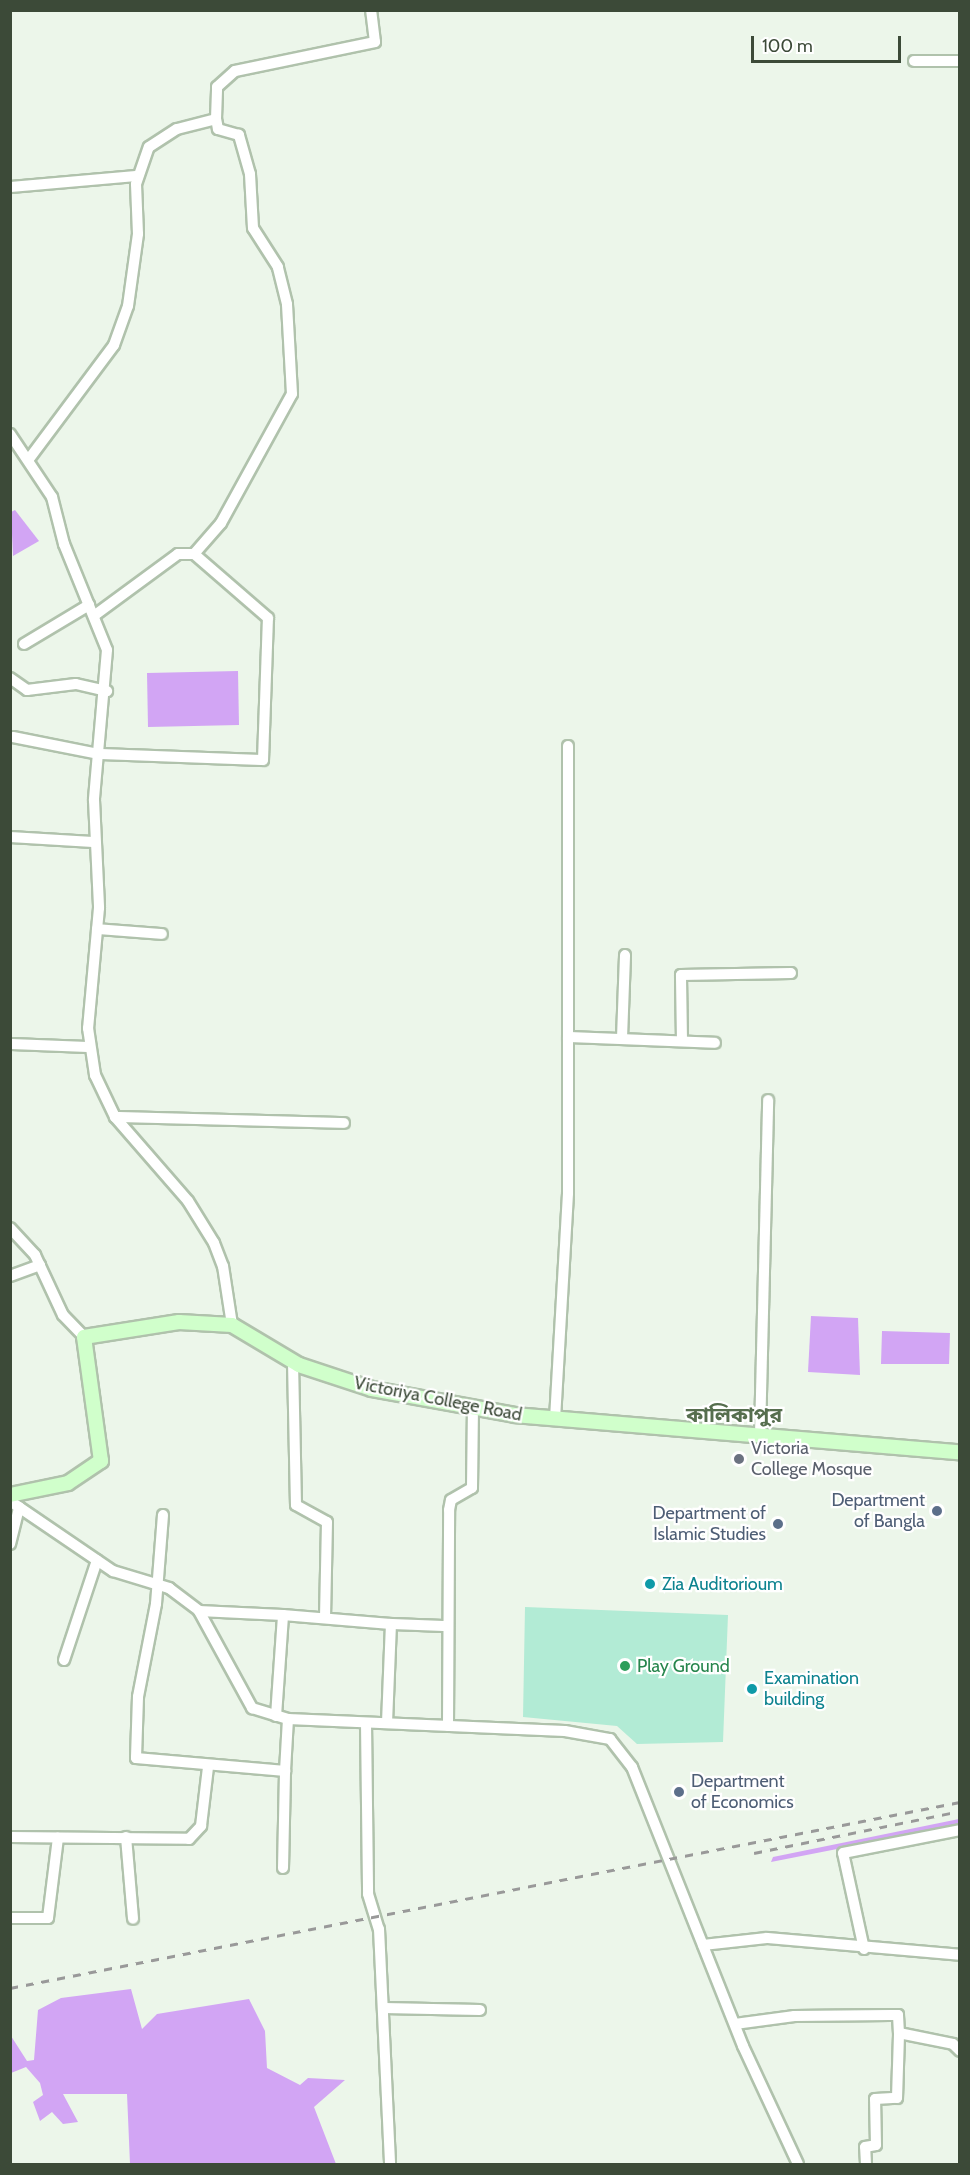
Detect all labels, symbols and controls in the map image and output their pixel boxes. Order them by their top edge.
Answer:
scale bar [754,24,904,62]
text: 100 m [762,35,813,57]
street label: Victoriya College Road [352,1372,524,1426]
district label: কালিকাপুর [686,1402,782,1428]
place label: Victoria College Mosque [751,1438,872,1480]
marker: Victoria College Mosque [732,1452,746,1466]
place label: Department of Bangla [831,1490,925,1532]
place label: Department of Islamic Studies [653,1503,766,1546]
marker: Department of Bangla [930,1504,944,1518]
marker: Department of Islamic Studies [771,1517,785,1531]
place label: Zia Auditorioum [662,1573,783,1595]
marker: Zia Auditorioum [643,1577,657,1591]
place label: Play Ground [637,1655,730,1677]
marker: Play Ground [618,1659,632,1673]
place label: Examination building [764,1668,859,1710]
marker: Examination building [745,1682,759,1696]
place label: Department of Economics [691,1771,794,1814]
marker: Department of Economics [672,1785,686,1799]

